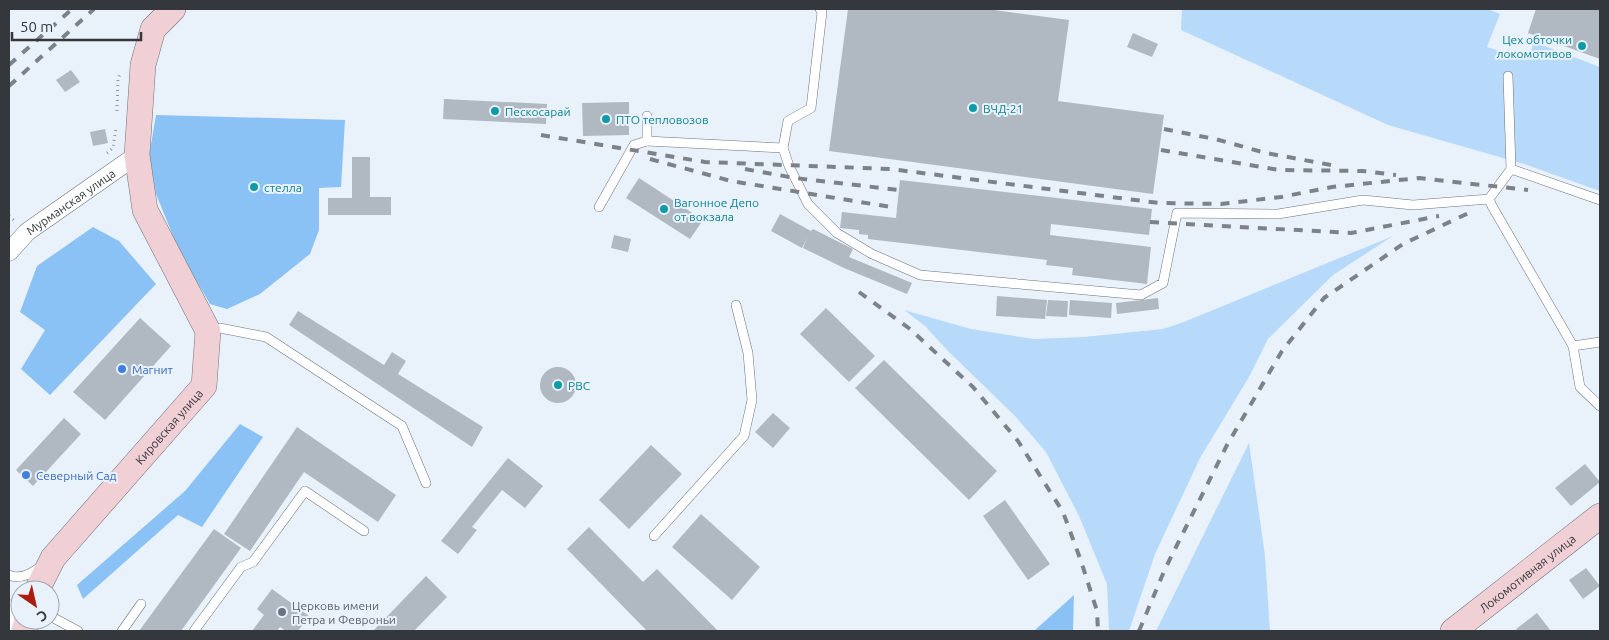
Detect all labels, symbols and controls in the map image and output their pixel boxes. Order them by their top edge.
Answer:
scale bar [12,10,141,42]
text: 50 m [20,18,53,35]
place label: Цех обточки локомотивов [1497,33,1572,60]
marker: Цех обточки локомотивов [1576,40,1588,52]
marker: ВЧД-21 [967,102,979,114]
place label: ВЧД-21 [983,102,1023,115]
marker: Пескосарай [489,105,501,117]
place label: Пескосарай [505,105,571,118]
marker: ПТО тепловозов [600,113,612,125]
place label: ПТО тепловозов [616,113,709,126]
street label: Мурманская улица [24,166,117,237]
marker: стелла [248,181,260,193]
place label: стелла [264,181,302,194]
place label: Вагонное Депо от вокзала [674,196,759,223]
marker: Вагонное Депо от вокзала [658,203,670,215]
marker: Магнит [116,363,128,375]
place label: Магнит [132,363,174,376]
marker: РВС [552,379,564,391]
place label: РВС [568,379,591,392]
street label: Кировская улица [132,386,205,466]
marker: Северный Сад [20,469,32,481]
place label: Северный Сад [36,469,117,482]
street label: Локомотивная улица [1476,531,1578,615]
north arrow [10,580,60,630]
place label: Церковь имени Петра и Февроньи [292,599,396,626]
marker: Церковь имени Петра и Февроньи [276,606,288,618]
text: С [34,607,50,625]

